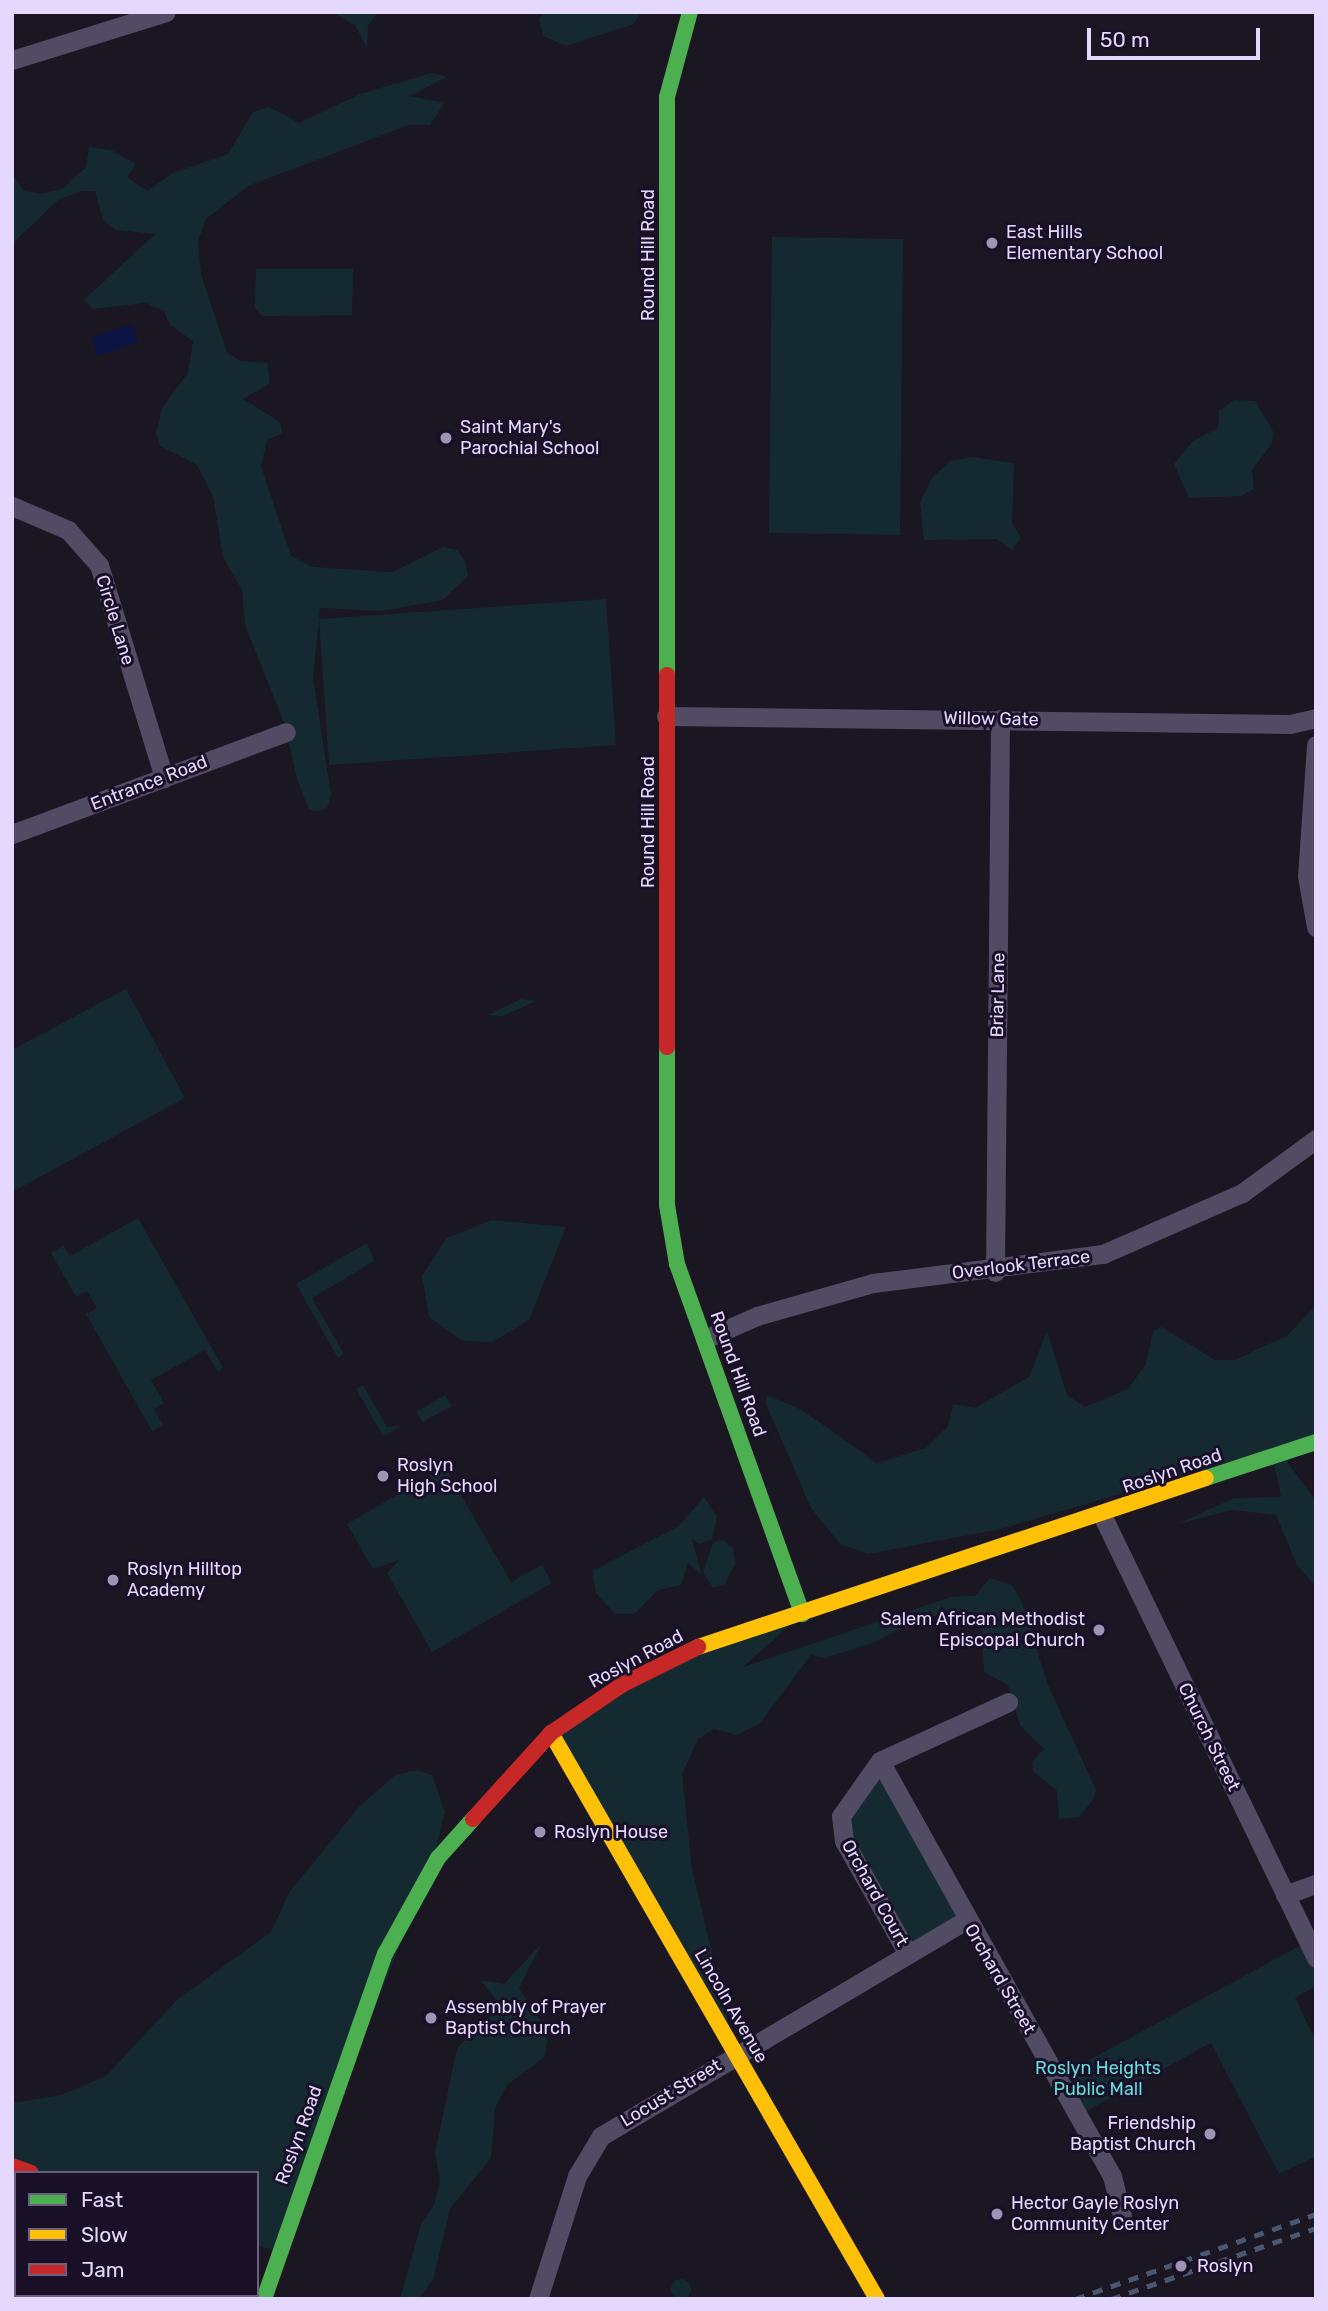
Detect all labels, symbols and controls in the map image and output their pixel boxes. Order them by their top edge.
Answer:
scale bar [1090,14,1263,58]
text: 50 m [1100,27,1150,52]
street label: Round Hill Road [637,189,659,321]
place label: East Hills Elementary School [1006,222,1164,264]
marker: East Hills Elementary School [984,235,1000,251]
place label: Saint Mary's Parochial School [460,417,599,460]
marker: Saint Mary's Parochial School [438,430,454,446]
street label: Circle Lane [91,572,139,668]
street label: Willow Gate [943,707,1039,731]
street label: Entrance Road [88,751,210,815]
street label: Round Hill Road [637,756,659,888]
street label: Briar Lane [986,952,1010,1038]
street label: Overlook Terrace [950,1246,1092,1284]
street label: Round Hill Road [705,1308,771,1440]
street label: Roslyn Road [1120,1444,1224,1498]
place label: Roslyn High School [397,1455,497,1498]
marker: Roslyn High School [375,1468,391,1484]
place label: Roslyn Hilltop Academy [127,1559,242,1602]
marker: Roslyn Hilltop Academy [105,1572,121,1588]
place label: Salem African Methodist Episcopal Church [880,1609,1085,1652]
marker: Salem African Methodist Episcopal Church [1091,1622,1107,1638]
street label: Roslyn Road [585,1625,687,1693]
street label: Church Street [1173,1679,1245,1795]
place label: Roslyn House [554,1821,668,1843]
marker: Roslyn House [532,1824,548,1840]
street label: Orchard Court [837,1836,913,1950]
street label: Orchard Street [960,1920,1040,2038]
street label: Lincoln Avenue [690,1945,772,2067]
place label: Assembly of Prayer Baptist Church [445,1997,607,2039]
marker: Assembly of Prayer Baptist Church [423,2010,439,2026]
street label: Locust Street [617,2054,725,2132]
park label: Roslyn Heights Public Mall [1035,2058,1161,2100]
street label: Roslyn Road [271,2083,327,2187]
place label: Friendship Baptist Church [1070,2113,1196,2156]
marker: Friendship Baptist Church [1202,2126,1218,2142]
legend [14,2171,259,2297]
text: Fast [81,2187,123,2212]
place label: Hector Gayle Roslyn Community Center [1011,2193,1180,2236]
marker: Hector Gayle Roslyn Community Center [989,2206,1005,2222]
text: Slow [81,2222,128,2247]
place label: Roslyn [1197,2255,1253,2277]
marker: Roslyn [1171,2256,1191,2276]
text: Jam [81,2257,125,2282]

